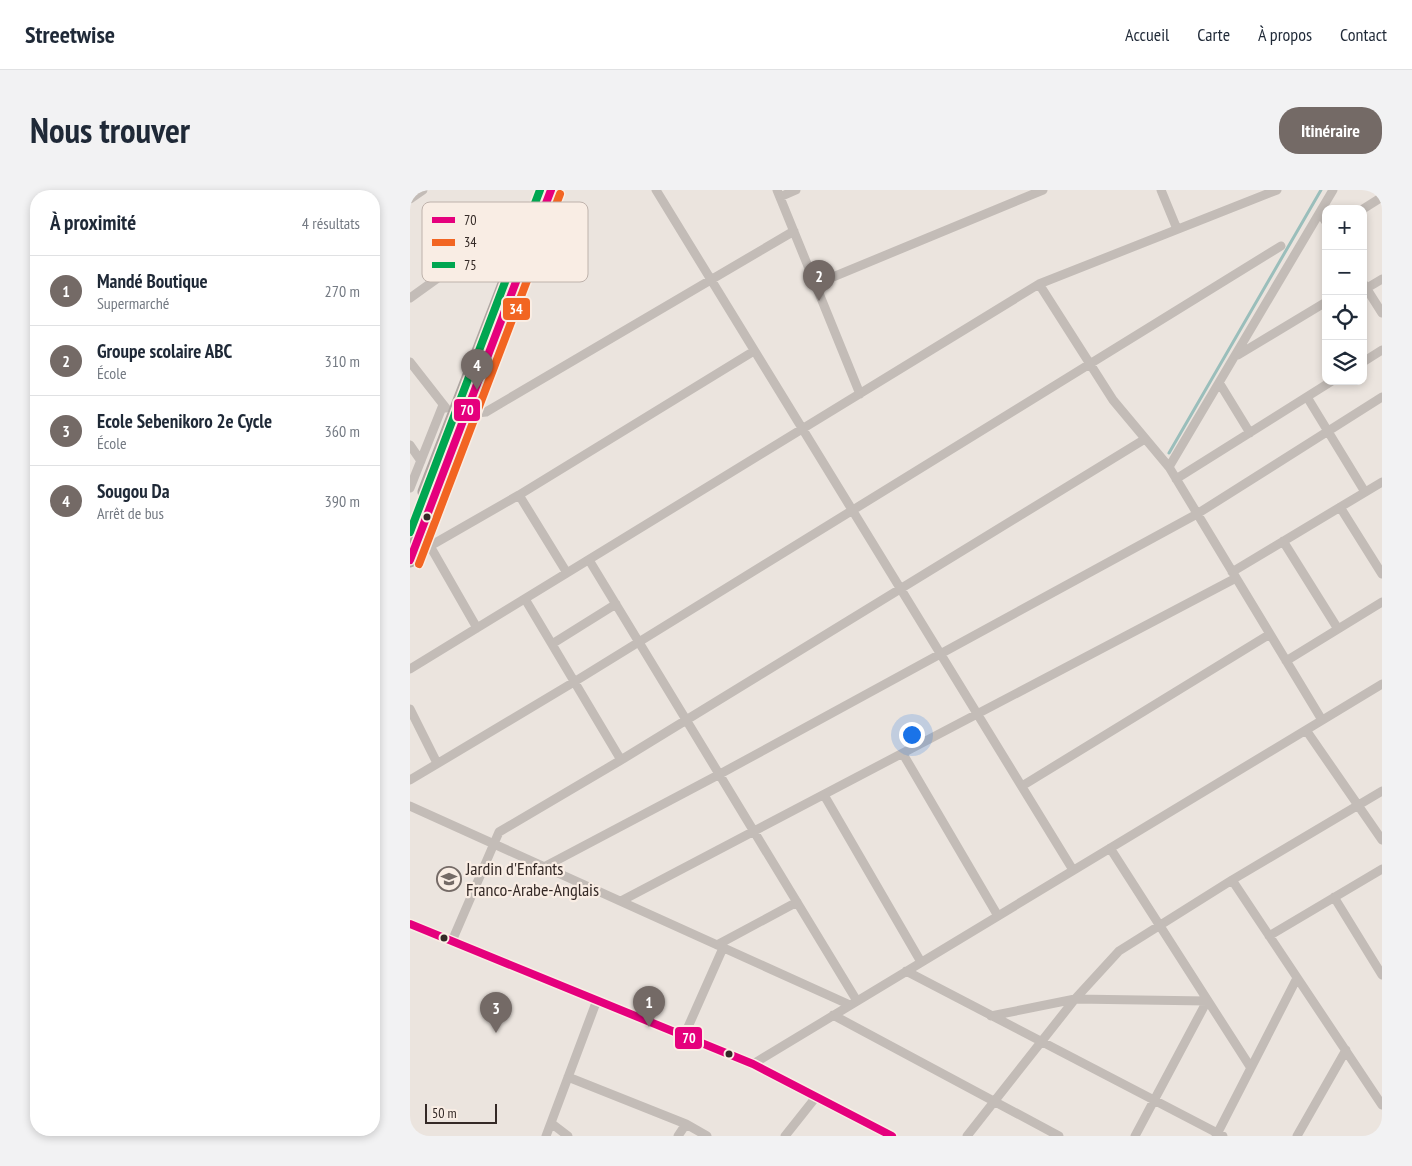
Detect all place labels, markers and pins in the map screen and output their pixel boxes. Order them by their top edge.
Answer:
pin: 2 [803,260,835,301]
pin: 4 [461,349,493,390]
unlabelled marker [422,512,432,522]
place label: Jardin d'Enfants Franco-Arabe-Anglais [465,857,599,901]
school or university icon: Jardin d'Enfants Franco-Arabe-Anglais [436,866,462,892]
unlabelled marker [439,933,449,943]
pin: 1 [633,986,665,1027]
pin: 3 [480,992,512,1033]
unlabelled marker [724,1049,734,1059]

